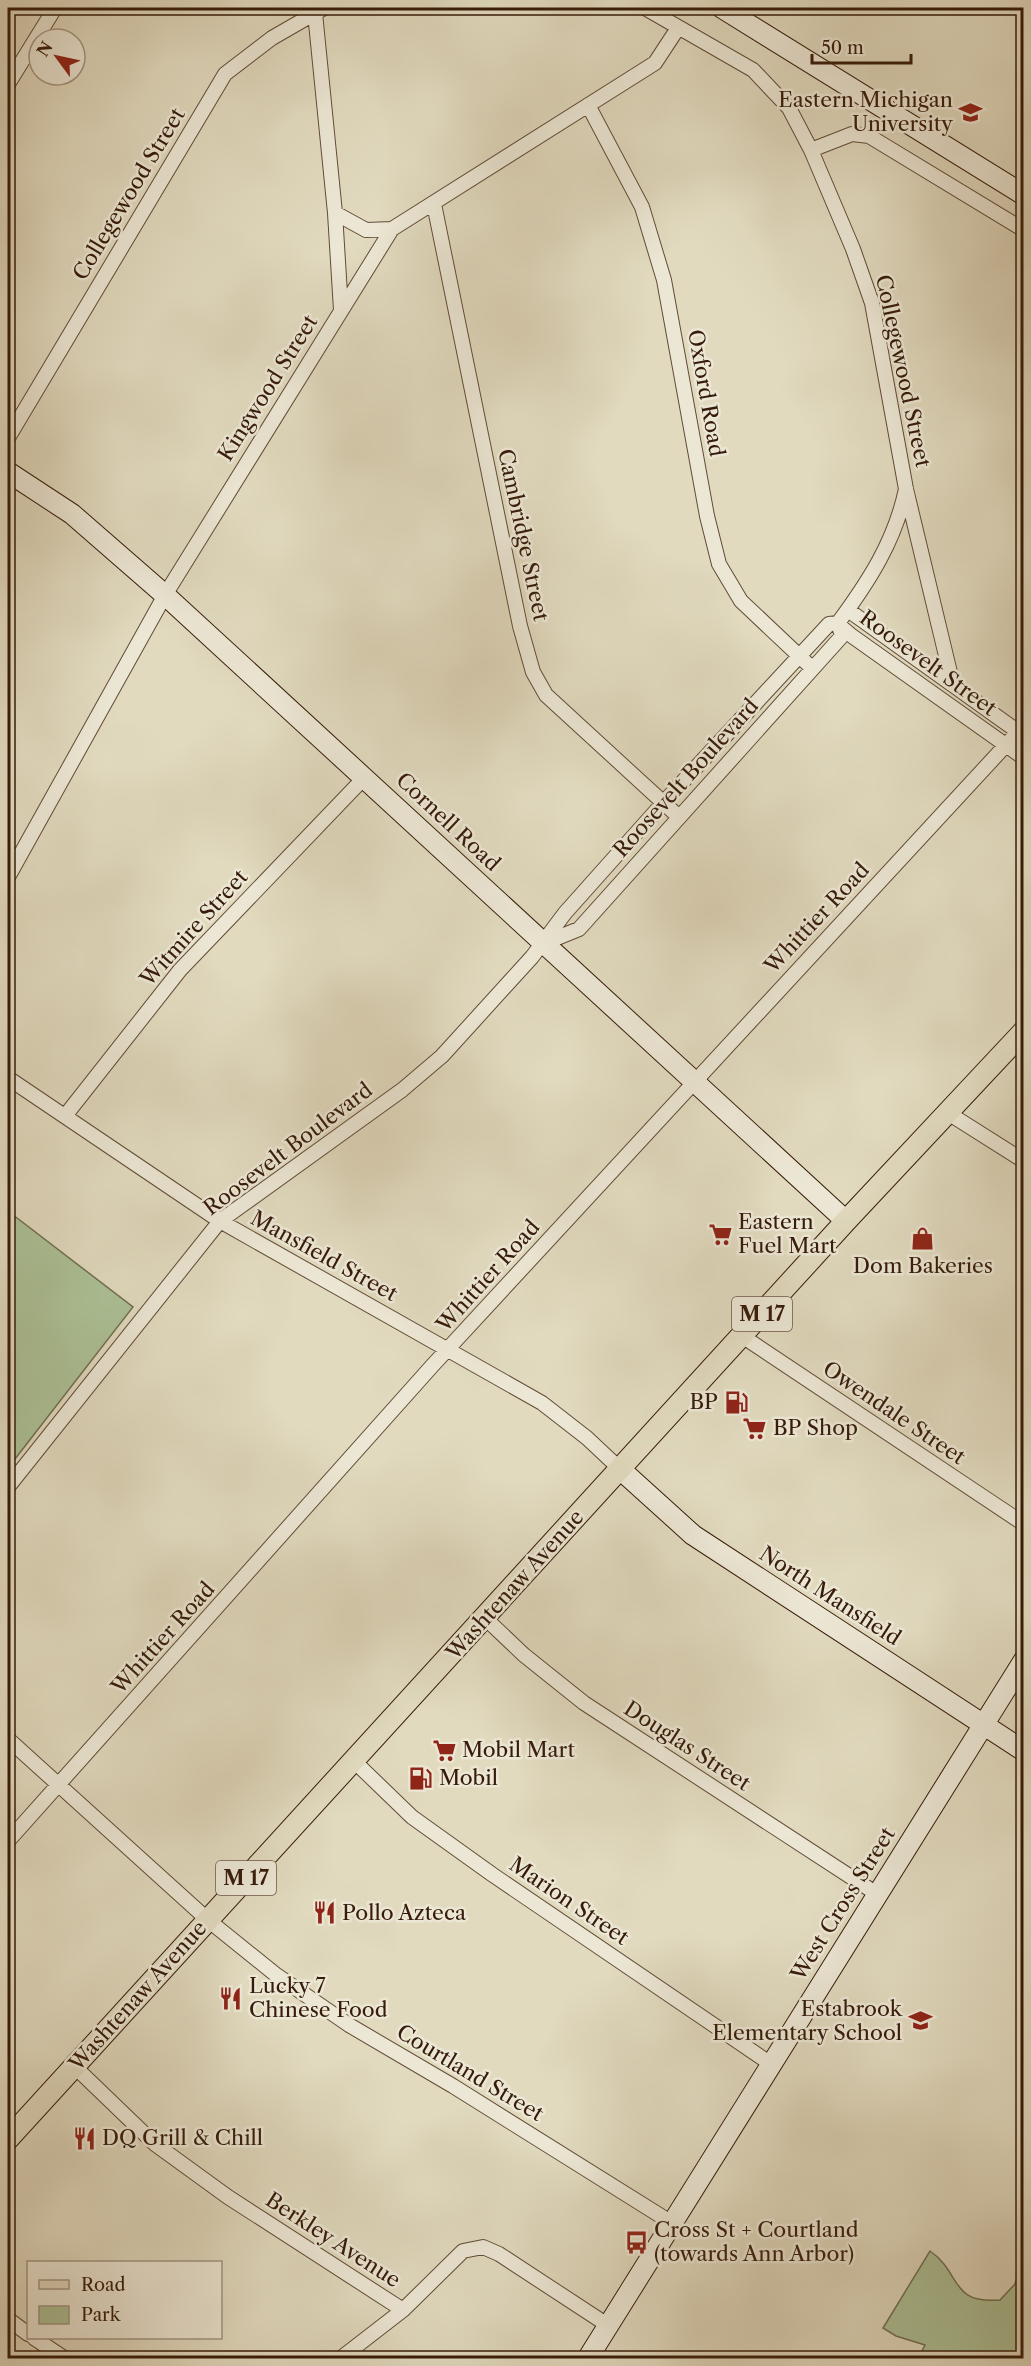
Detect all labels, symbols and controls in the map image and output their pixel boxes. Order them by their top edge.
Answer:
north arrow [27,27,87,87]
scale bar [812,27,911,65]
text: N [32,37,57,60]
text: 50 m [821,37,864,59]
place label: Eastern Michigan University [778,87,953,136]
school or university icon: Eastern Michigan University [958,99,984,125]
street label: Collegewood Street [67,103,190,284]
street label: Collegewood Street [871,272,936,470]
street label: Kingwood Street [213,310,323,465]
street label: Oxford Road [683,327,730,459]
street label: Cambridge Street [493,447,554,624]
street label: Roosevelt Street [855,605,1002,721]
street label: Roosevelt Boulevard [608,693,763,862]
street label: Cornell Road [391,767,506,876]
street label: Whittier Road [758,857,874,979]
street label: Witmire Street [134,864,253,992]
street label: Roosevelt Boulevard [199,1077,377,1220]
street label: Mansfield Street [247,1205,402,1306]
place label: Eastern Fuel Mart [738,1209,837,1258]
street label: Whittier Road [430,1214,545,1338]
supermarket icon: Eastern Fuel Mart [707,1221,733,1247]
shop icon: Dom Bakeries [910,1225,936,1251]
place label: Dom Bakeries [853,1253,993,1278]
road number: M 17 [732,1297,792,1331]
street label: Owendale Street [818,1356,971,1470]
place label: BP [690,1389,718,1414]
fuel station icon: BP [723,1389,749,1415]
supermarket icon: BP Shop [742,1415,768,1441]
place label: BP Shop [773,1415,858,1440]
street label: Washtenaw Avenue [440,1504,589,1666]
street label: North Mansfield [755,1541,906,1651]
street label: Whittier Road [105,1576,220,1700]
street label: Douglas Street [619,1695,756,1796]
supermarket icon: Mobil Mart [431,1737,457,1763]
place label: Mobil Mart [462,1737,575,1762]
fuel station icon: Mobil [408,1765,434,1791]
place label: Mobil [439,1765,498,1790]
street label: West Cross Street [785,1822,900,1986]
street label: Marion Street [505,1852,634,1950]
road number: M 17 [216,1861,276,1895]
restaurant icon: Pollo Azteca [311,1900,337,1926]
place label: Pollo Azteca [342,1900,467,1925]
street label: Washtenaw Avenue [63,1915,212,2077]
place label: Lucky 7 Chinese Food [249,1973,388,2022]
restaurant icon: Lucky 7 Chinese Food [218,1985,244,2011]
place label: Estabrook Elementary School [712,1996,903,2045]
school or university icon: Estabrook Elementary School [907,2008,933,2034]
street label: Courtland Street [392,2019,549,2126]
restaurant icon: DQ Grill & Chill [71,2125,97,2151]
place label: DQ Grill & Chill [102,2125,263,2150]
street label: Berkley Avenue [261,2187,405,2292]
place label: Cross St + Courtland (towards Ann Arbor) [654,2217,859,2266]
bus stop icon: Cross St + Courtland (towards Ann Arbor) [623,2229,649,2255]
legend [27,2261,222,2339]
text: Road [81,2274,126,2296]
text: Park [81,2304,122,2326]

